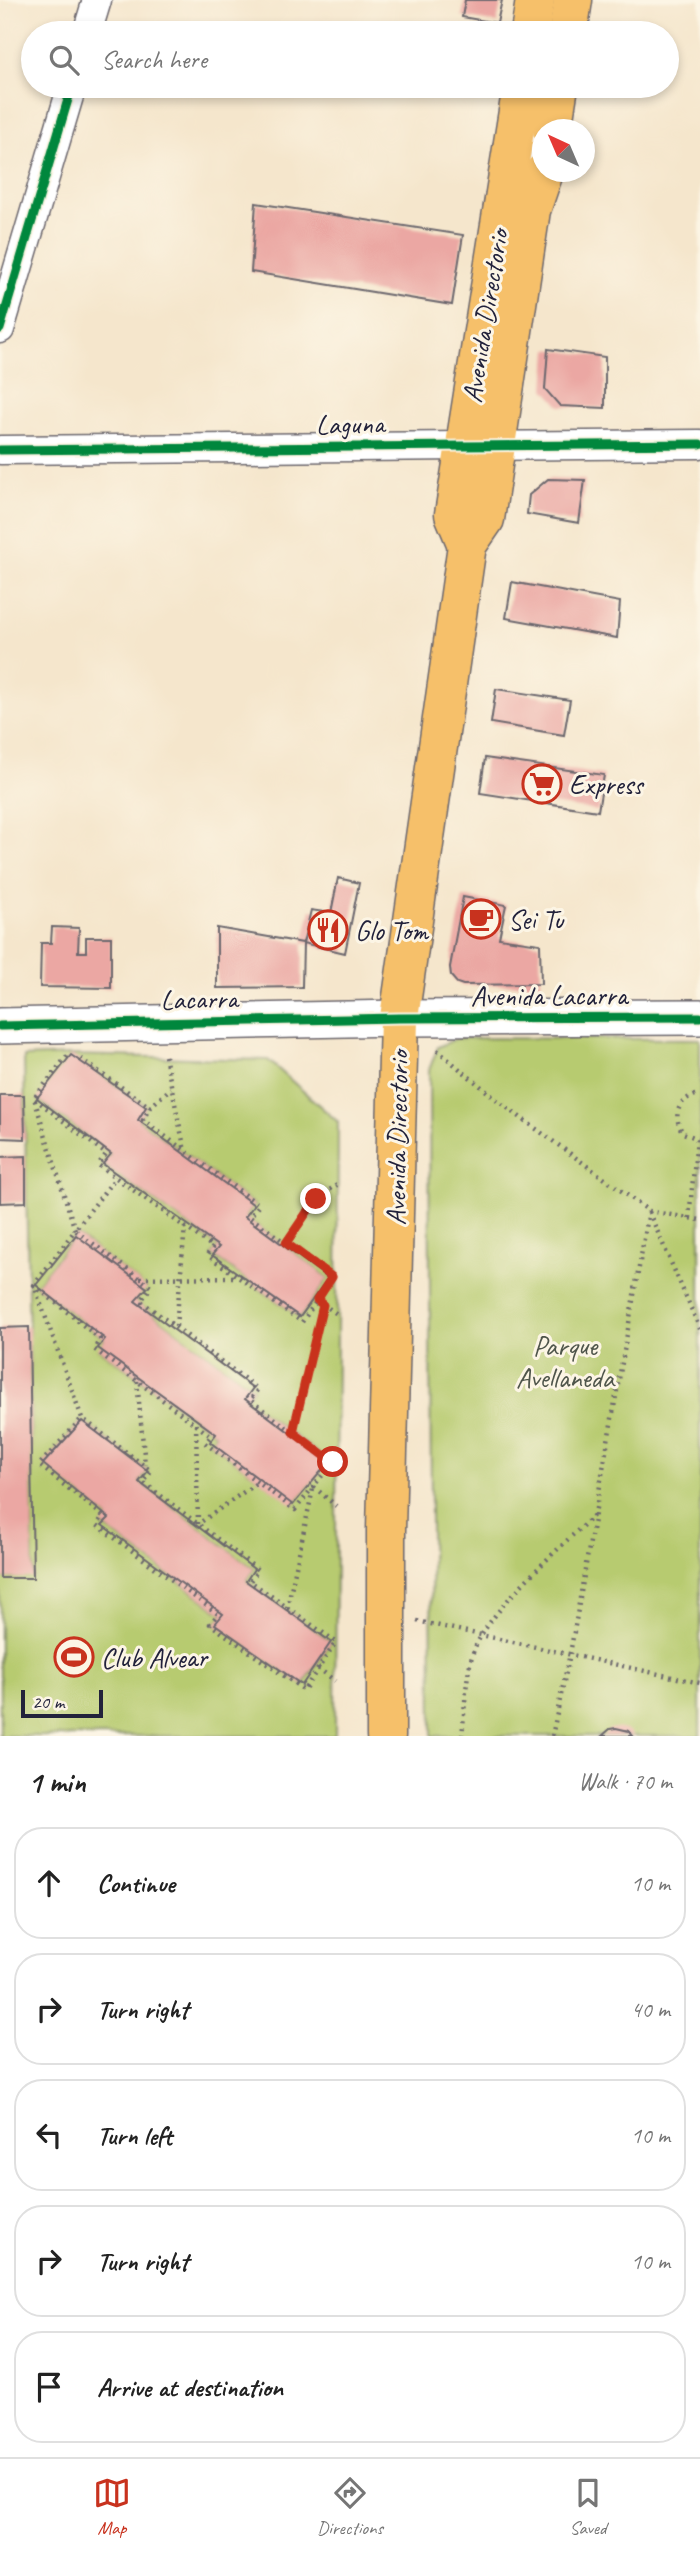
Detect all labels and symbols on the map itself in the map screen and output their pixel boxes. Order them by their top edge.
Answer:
north arrow [532,119,595,182]
street label: Avenida Directorio [454,224,516,405]
street label: Laguna [315,406,387,442]
supermarket icon: Express [521,763,563,805]
place label: Express [569,767,645,802]
cafe icon: Sei Tu [460,898,502,940]
place label: Sei Tu [508,902,565,937]
restaurant icon: Glo Tom [307,909,349,951]
place label: Glo Tom [355,913,430,948]
street label: Avenida Lacarra [471,978,630,1013]
street label: Lacarra [160,981,240,1017]
street label: Avenida Directorio [378,1047,416,1226]
route end [300,1183,331,1214]
park label: Parque Avellaneda [516,1328,616,1395]
route start [317,1446,348,1477]
sports icon: Club Alvear [53,1636,95,1678]
place label: Club Alvear [101,1640,209,1675]
scale bar [21,1687,103,1719]

